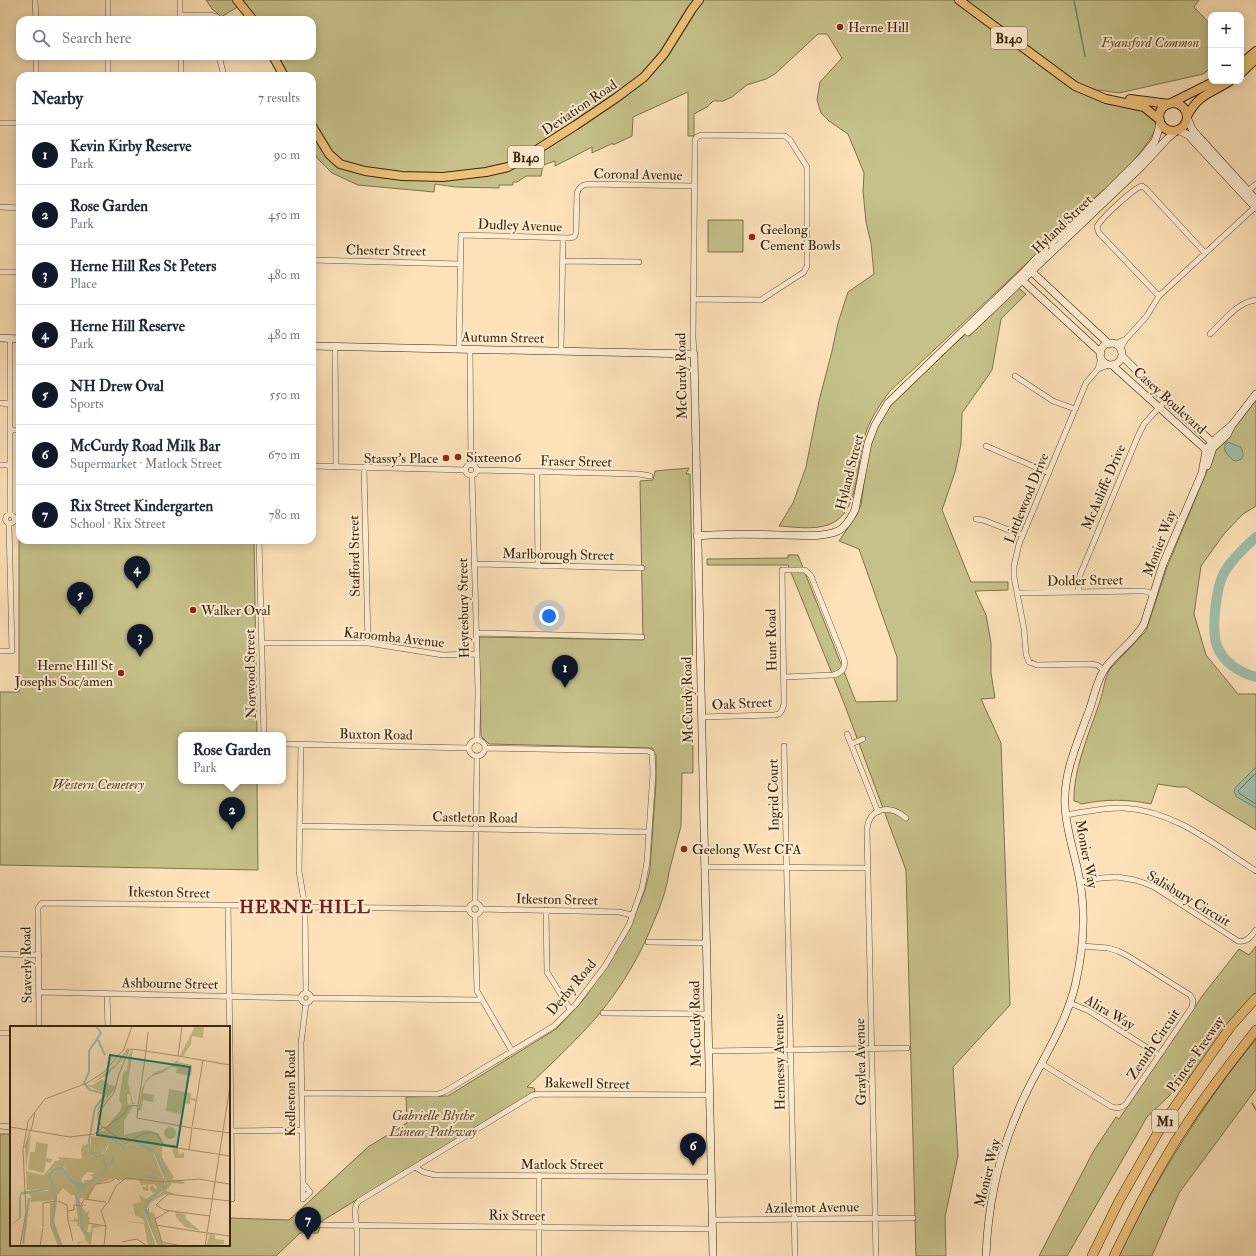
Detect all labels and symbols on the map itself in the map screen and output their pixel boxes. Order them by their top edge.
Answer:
place label: Herne Hill [848,19,909,36]
marker: Herne Hill [835,22,845,32]
road number: B140 [991,27,1027,49]
park label: Fyansford Common [1100,34,1199,51]
street label: Deviation Road [538,76,620,139]
road number: B140 [508,146,544,168]
street label: Coronal Avenue [593,165,683,184]
street label: Hyland Street [1029,191,1097,258]
street label: Dudley Avenue [477,216,563,236]
place label: Geelong Cement Bowls [760,221,840,254]
marker: Geelong Cement Bowls [747,232,757,242]
street label: Chester Street [346,241,427,260]
street label: Autumn Street [461,328,545,347]
street label: McCurdy Road [672,332,692,419]
street label: Casey Boulevard [1129,363,1210,438]
street label: Hyland Street [832,432,868,512]
street label: McAuliffe Drive [1078,442,1129,532]
place label: Sixteen06 [466,449,522,466]
place label: Stassy's Place [364,450,438,468]
street label: Littlewood Drive [1001,450,1052,546]
marker: Sixteen06 [453,452,463,462]
street label: Fraser Street [540,452,613,471]
marker: Stassy's Place [441,453,451,463]
street label: Monier Way [1139,507,1181,579]
street label: Stafford Street [345,515,364,597]
street label: Marlborough Street [502,545,614,564]
pin: 4 [124,556,150,589]
street label: Heytesbury Street [454,557,474,658]
street label: Dolder Street [1047,571,1124,590]
pin: 5 [67,582,93,615]
place label: Walker Oval [200,602,271,619]
marker: Walker Oval [188,605,198,615]
your location [539,606,559,626]
street label: Hunt Road [762,609,781,671]
pin: 3 [127,624,153,657]
street label: Karoomba Avenue [343,624,445,651]
street label: Norwood Street [241,629,260,719]
pin: 1 [552,655,578,688]
street label: McCurdy Road [678,656,698,743]
place label: Herne Hill St Josephs Soc/amen [14,657,113,691]
marker: Herne Hill St Josephs Soc/amen [116,668,126,678]
street label: Oak Street [711,693,773,714]
street label: Buxton Road [339,725,413,744]
street label: Ingrid Court [764,758,783,831]
park label: Western Cemetery [52,776,144,793]
pin: 2 [219,797,245,830]
street label: Castleton Road [432,808,518,827]
street label: Monier Way [1071,818,1102,891]
place label: Geelong West CFA [692,841,802,858]
marker: Geelong West CFA [679,844,689,854]
street label: Salisbury Circuit [1143,867,1234,931]
street label: Itkeston Street [128,883,211,902]
street label: Itkeston Street [516,890,599,909]
district label: HERNE HILL [239,896,371,919]
street label: Staverly Road [17,926,37,1003]
street label: Derby Road [543,956,600,1019]
street label: Ashbourne Street [120,974,219,993]
street label: McCurdy Road [686,980,706,1067]
street label: Alira Way [1080,991,1139,1035]
street label: Zenith Circuit [1123,1005,1184,1083]
street label: Princes Freeway [1163,1012,1229,1096]
street label: Hennessy Avenue [770,1013,790,1110]
street label: Graylea Avenue [851,1018,871,1106]
inset map [10,1026,230,1246]
street label: Kedleston Road [282,1049,299,1137]
street label: Bakewell Street [544,1074,630,1093]
park label: Gabrielle Blythe Linear Pathway [388,1107,477,1140]
road number: M1 [1152,1110,1178,1132]
pin: 6 [680,1133,706,1166]
street label: Monier Way [971,1136,1005,1209]
street label: Matlock Street [520,1156,604,1173]
street label: Azilemot Avenue [764,1198,859,1217]
pin: 7 [295,1207,321,1240]
street label: Rix Street [489,1207,546,1225]

